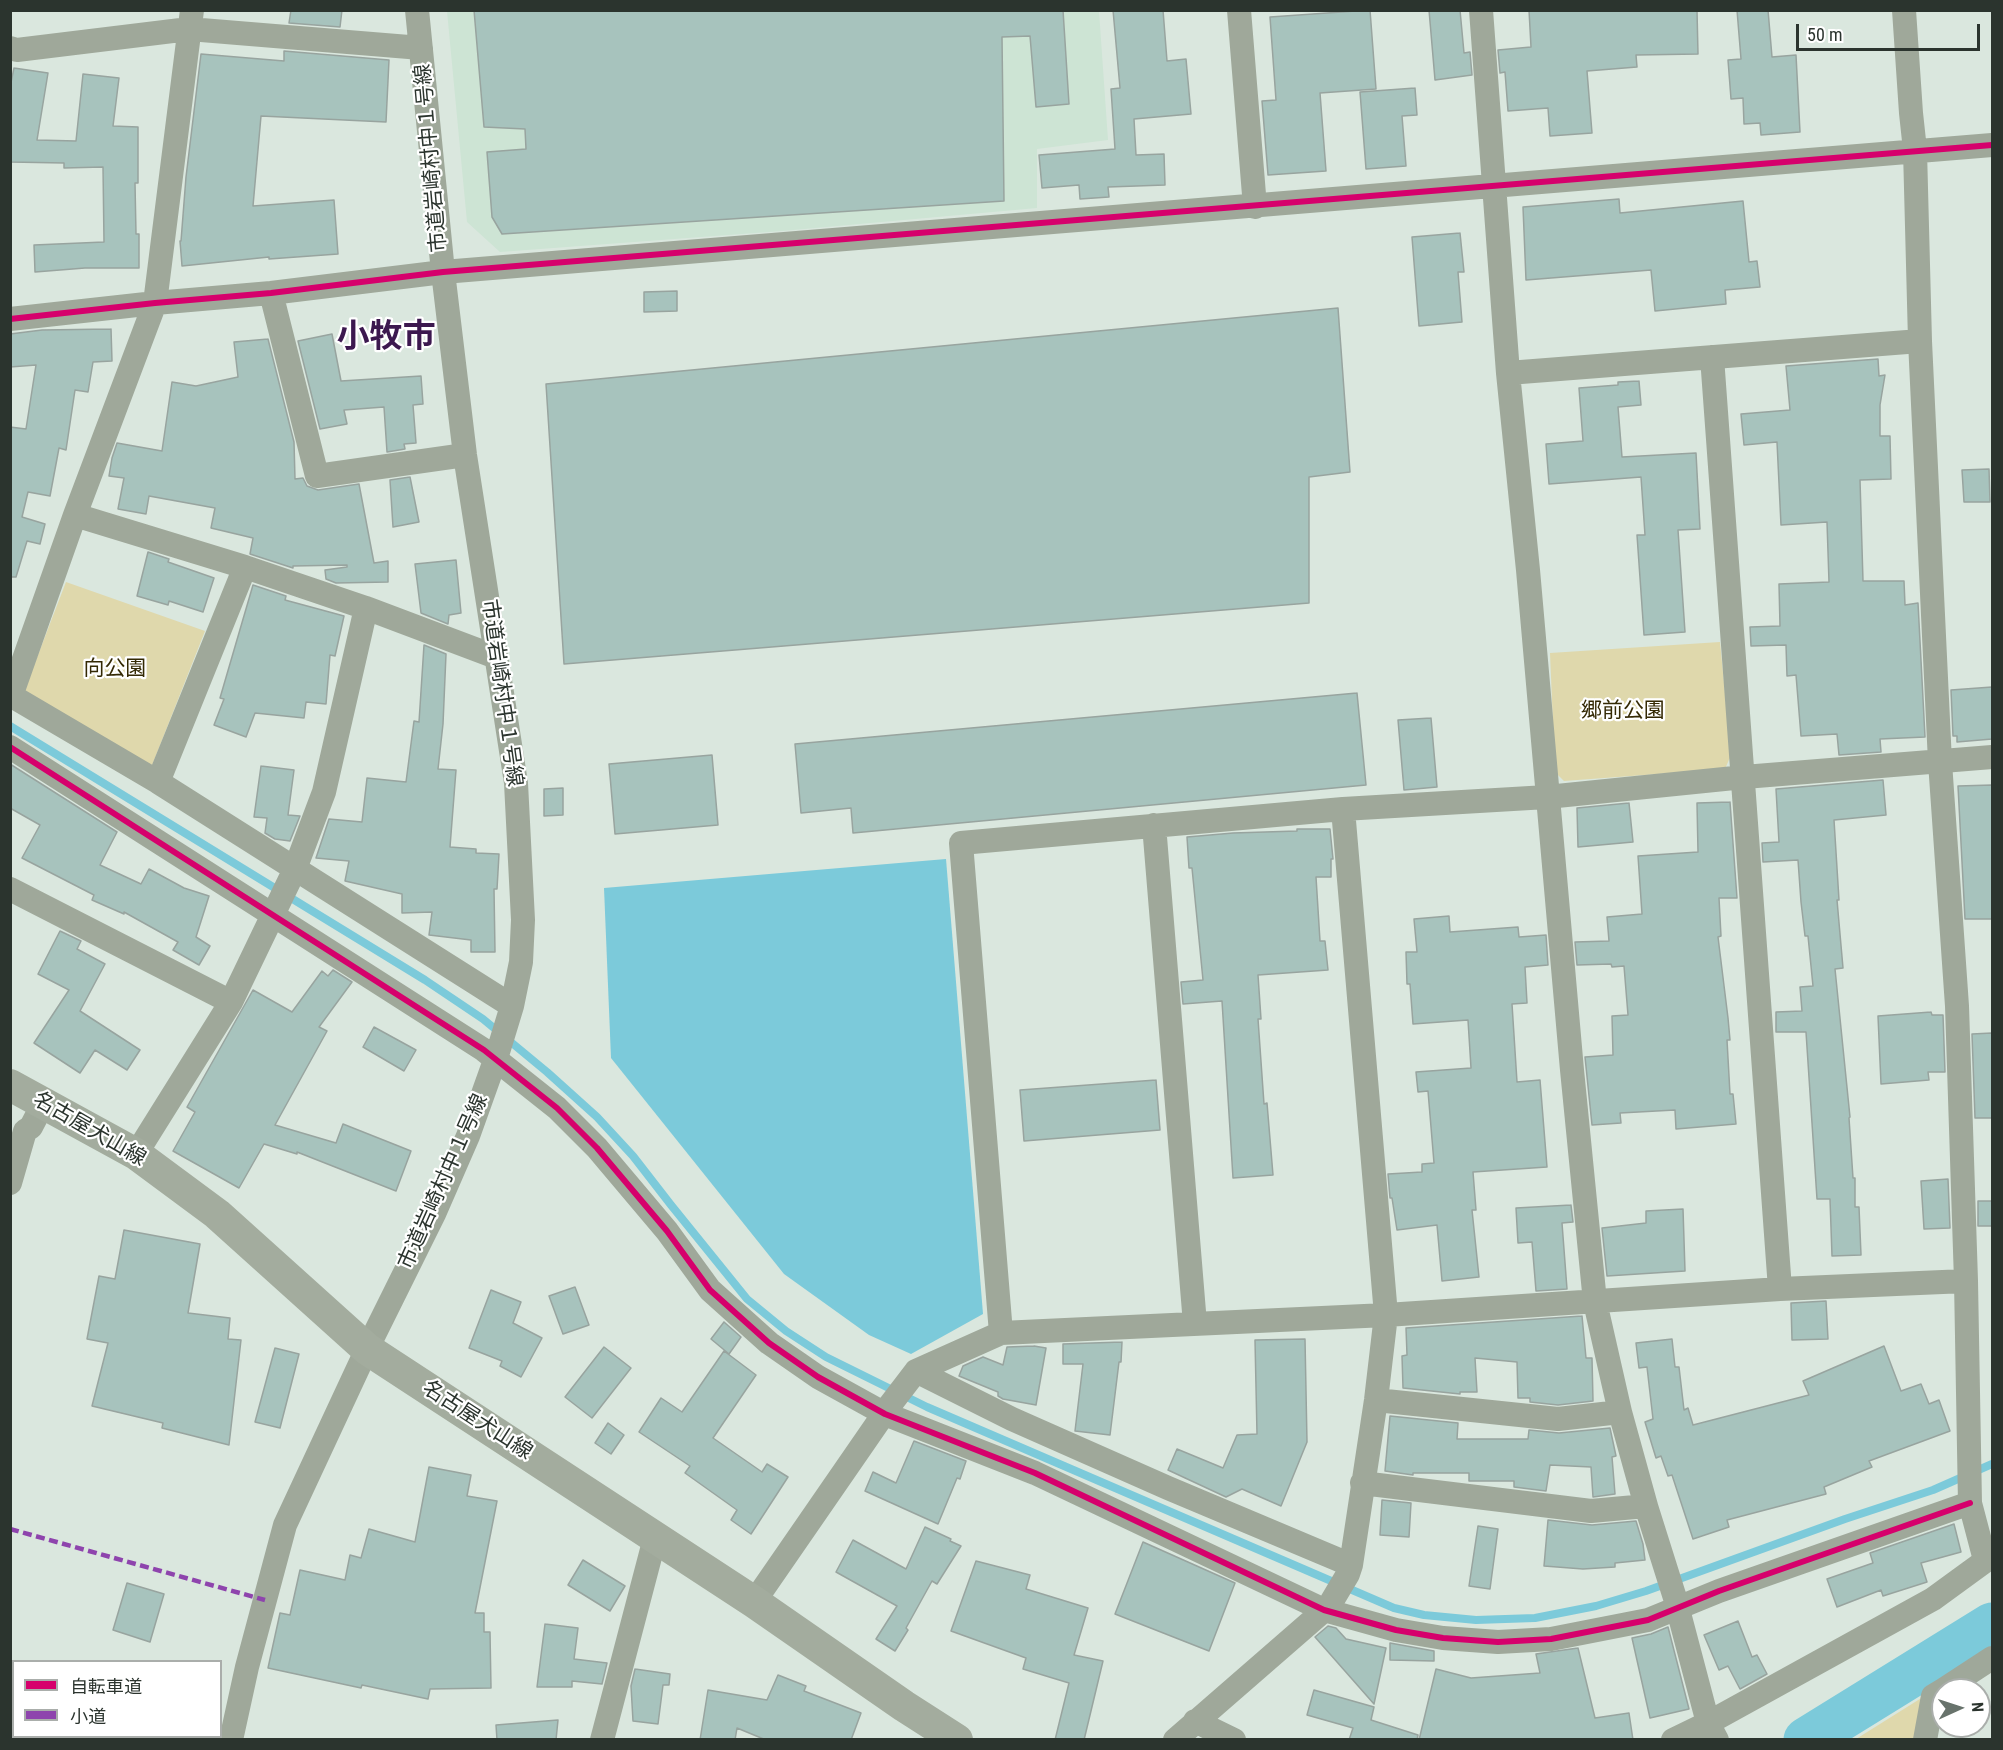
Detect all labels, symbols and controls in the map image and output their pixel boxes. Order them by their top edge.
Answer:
scale bar [1799,12,1984,50]
text: 50 m [1807,24,1842,45]
street label: 市道岩崎村中１号線 [411,63,453,253]
district label: 小牧市 [337,319,435,359]
street label: 市道岩崎村中１号線 [475,598,527,788]
park label: 向公園 [84,657,146,683]
park label: 郷前公園 [1581,699,1665,725]
street label: 名古屋犬山線 [28,1088,150,1172]
street label: 市道岩崎村中１号線 [394,1091,494,1273]
street label: 名古屋犬山線 [417,1376,537,1466]
legend [12,1660,222,1738]
text: 自転車道 [70,1676,142,1697]
north arrow [1931,1678,1991,1738]
text: N [1968,1702,1987,1713]
text: 小道 [70,1706,106,1727]

